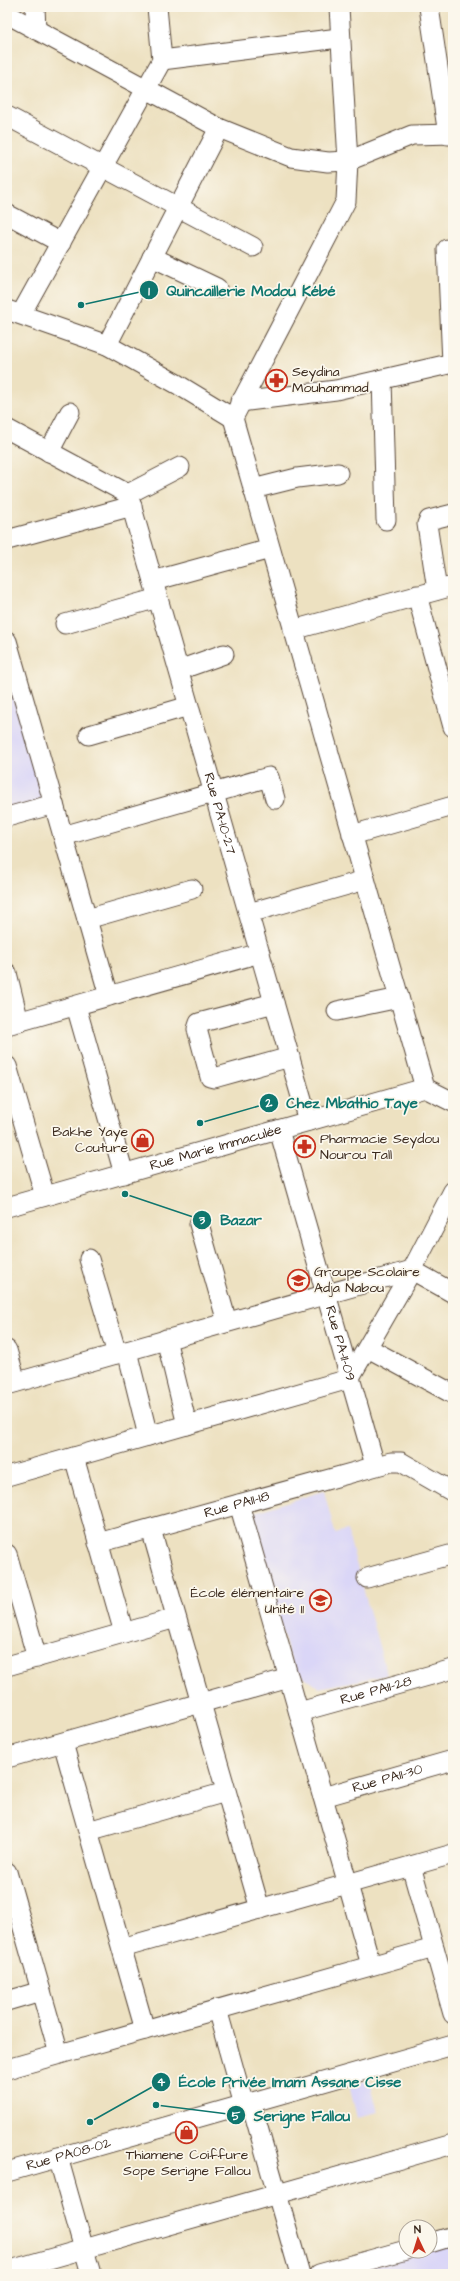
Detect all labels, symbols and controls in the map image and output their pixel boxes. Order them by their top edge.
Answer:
callout: Quincaillerie Modou Kébé [139,277,344,304]
text: Quincaillerie Modou Kébé [166,281,336,302]
text: 1 [148,283,150,300]
place label: Seydina Mouhammad [292,362,369,398]
pharmacy icon: Seydina Mouhammad [264,367,290,393]
street label: Rue PA-10-27 [199,771,241,857]
callout: Chez Mbathio Taye [259,1090,426,1117]
text: Chez Mbathio Taye [286,1093,418,1115]
text: 2 [265,1095,273,1112]
street label: Rue Marie Immaculée [147,1119,284,1176]
place label: Bakhe Yaye Couture [52,1122,128,1158]
shop icon: Bakhe Yaye Couture [130,1127,156,1153]
place label: Pharmacie Seydou Nourou Tall [320,1129,439,1165]
pharmacy icon: Pharmacie Seydou Nourou Tall [292,1134,318,1160]
callout: Bazar [192,1206,270,1233]
text: Bazar [220,1210,263,1231]
text: 3 [198,1212,206,1229]
place label: Groupe Scolaire Adja Nabou [314,1262,420,1298]
school or university icon: Groupe Scolaire Adja Nabou [286,1267,312,1293]
street label: Rue PA-11-09 [320,1303,360,1383]
street label: Rue PA11-18 [202,1486,272,1523]
place label: École élémentaire Unité 11 [191,1583,304,1619]
school or university icon: École élémentaire Unité 11 [307,1588,333,1614]
street label: Rue PA11-28 [338,1671,414,1710]
street label: Rue PA11-30 [350,1759,425,1798]
callout: École Privée Imam Assane Cisse [151,2068,409,2095]
text: École Privée Imam Assane Cisse [179,2072,401,2093]
text: 4 [157,2074,166,2091]
callout: Serigne Fallou [226,2102,358,2129]
text: Serigne Fallou [253,2106,351,2129]
text: 5 [232,2108,241,2125]
shop icon: Thiamene Coiffure Sope Serigne Fallou [174,2120,200,2146]
street label: Rue PA08-02 [24,2133,113,2176]
place label: Thiamene Coiffure Sope Serigne Fallou [123,2145,251,2181]
north arrow [398,2219,438,2259]
text: N [413,2222,421,2237]

